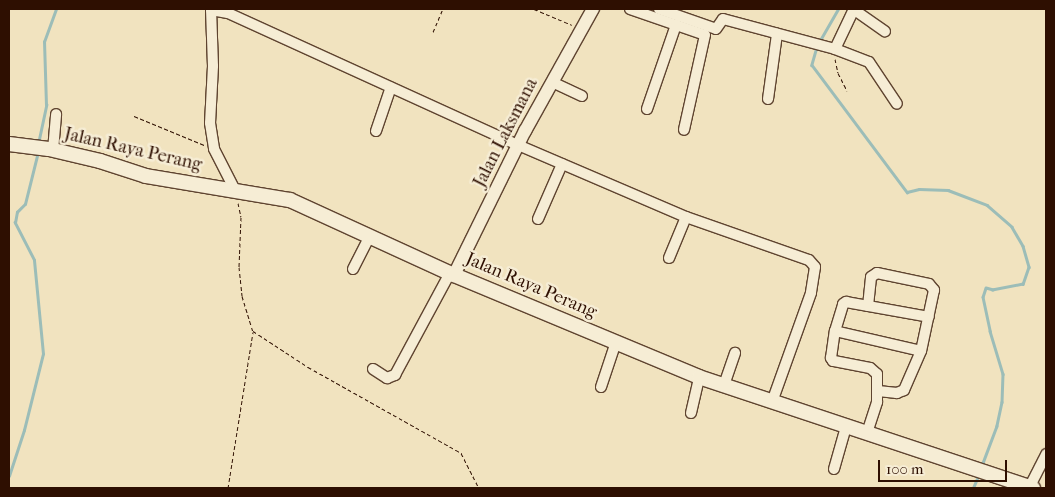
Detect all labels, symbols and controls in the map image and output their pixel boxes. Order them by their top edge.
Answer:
street label: Jalan Laksmana [469,75,543,191]
street label: Jalan Raya Perang [62,124,204,176]
street label: Jalan Raya Perang [462,249,600,323]
scale bar [880,450,1009,482]
text: 100 m [886,460,924,478]

